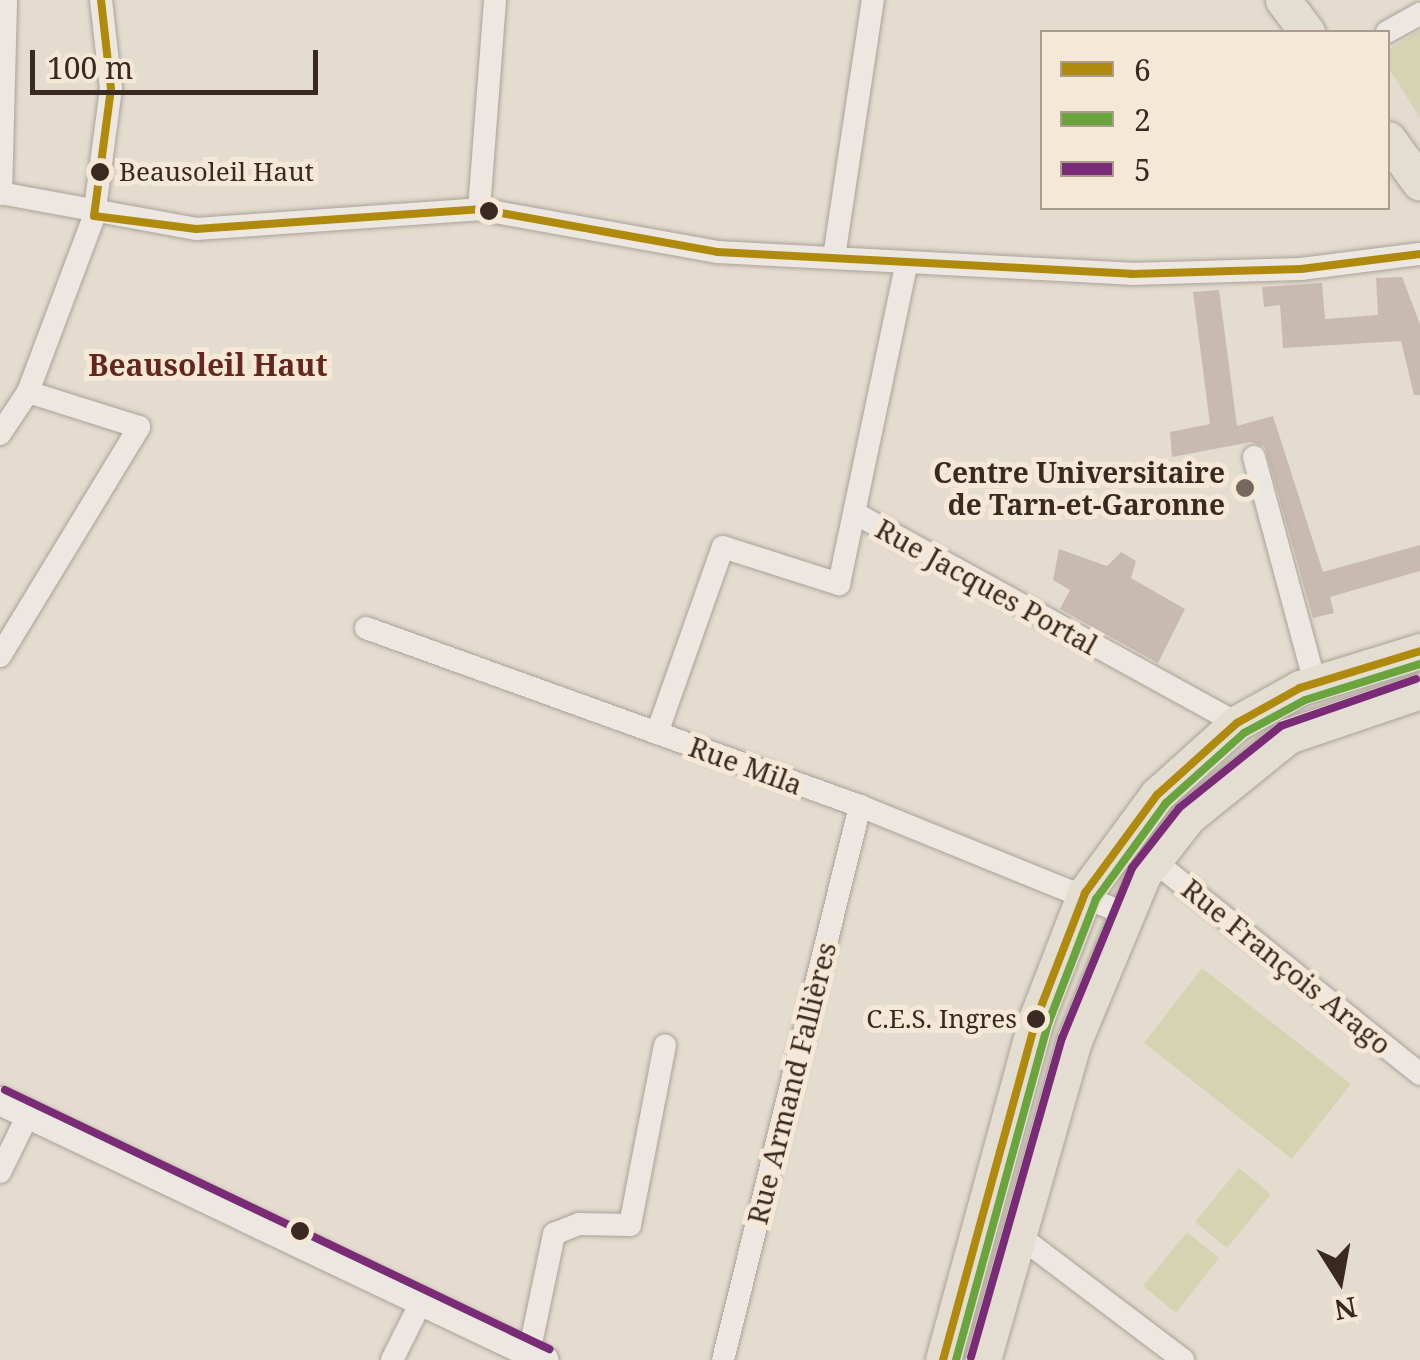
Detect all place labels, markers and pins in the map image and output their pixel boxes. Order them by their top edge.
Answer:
place label: Beausoleil Haut [119,156,314,188]
marker: Beausoleil Haut [90,162,110,182]
unlabelled marker [479,201,499,221]
place label: Centre Universitaire de Tarn-et-Garonne [933,455,1225,521]
marker: Centre Universitaire de Tarn-et-Garonne [1234,477,1256,499]
place label: C.E.S. Ingres [866,1003,1017,1035]
marker: C.E.S. Ingres [1026,1009,1046,1029]
unlabelled marker [290,1221,310,1241]

